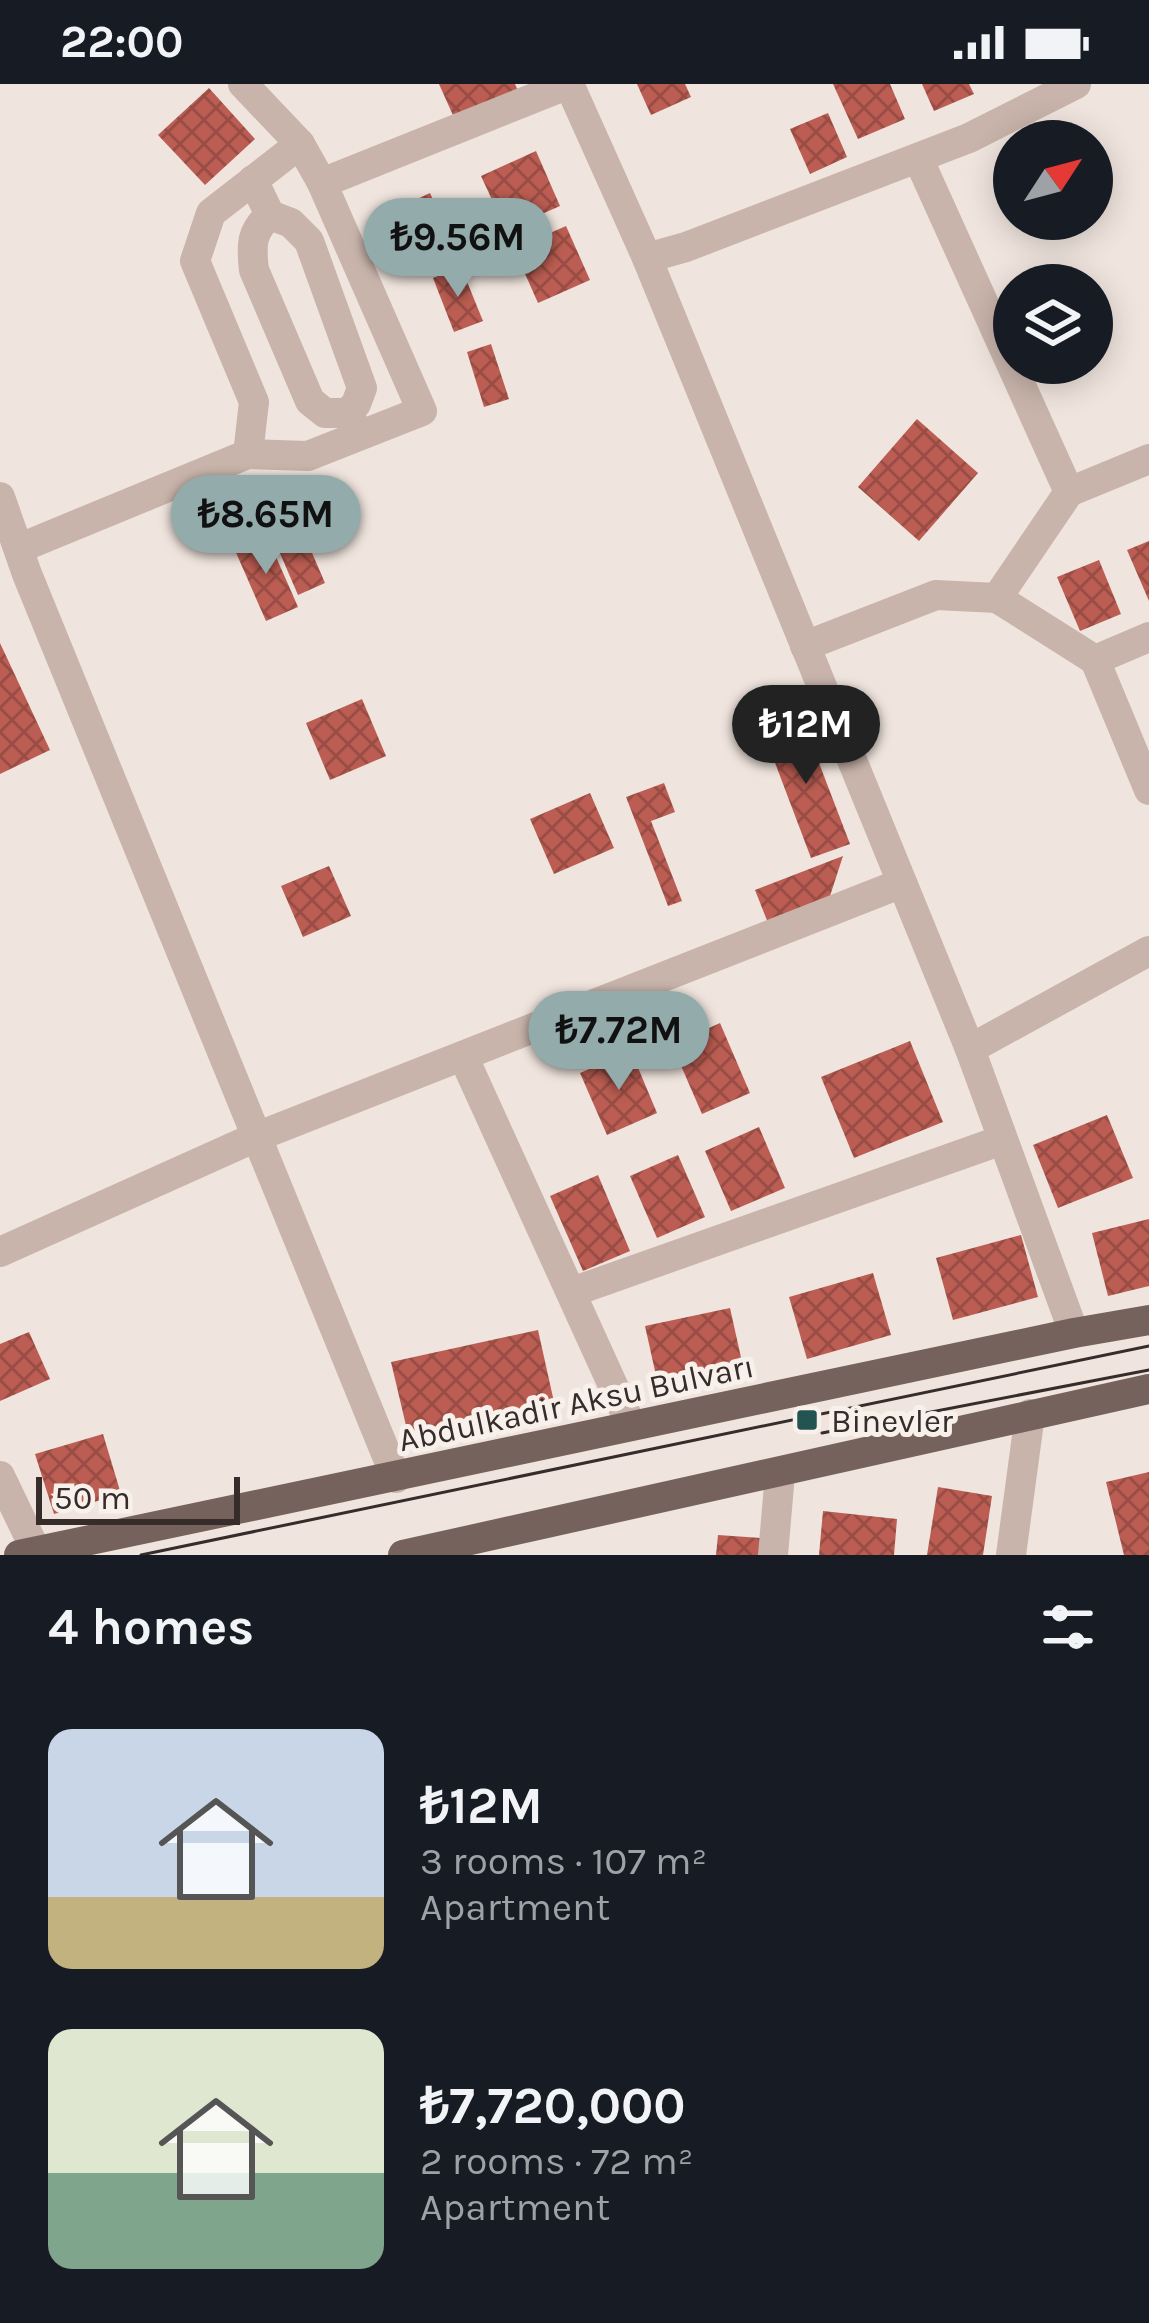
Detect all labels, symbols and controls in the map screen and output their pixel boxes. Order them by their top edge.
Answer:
text: 22:00 [60,16,184,68]
north arrow [993,120,1113,240]
map controls [993,120,1113,384]
pin: ₺9.56M [360,198,556,300]
text: ₺9.56M [391,214,525,260]
button: layers [993,264,1113,384]
pin: ₺8.65M [168,475,364,577]
text: ₺8.65M [198,491,334,537]
pin: ₺12M [735,685,877,787]
text: ₺12M [759,701,853,747]
pin: ₺7.72M [521,991,717,1093]
text: ₺7.72M [555,1007,683,1053]
street label: Abdulkadir Aksu Bulvarı [395,1347,757,1459]
place label: Binevler [831,1402,953,1440]
marker: Binevler [794,1407,820,1433]
scale bar [36,1471,240,1524]
text: 50 m [54,1479,131,1517]
icon: filters [1035,1594,1101,1660]
text: 4 homes [48,1597,254,1657]
text: ₺12M [420,1776,543,1836]
icon: home [144,1777,288,1921]
text: 3 rooms · 107 m² [420,1838,707,1884]
text: Apartment [420,1884,610,1930]
text: ₺7,720,000 [420,2076,686,2136]
icon: home [144,2077,288,2221]
text: 2 rooms · 72 m² [420,2138,693,2184]
text: Apartment [420,2184,610,2230]

